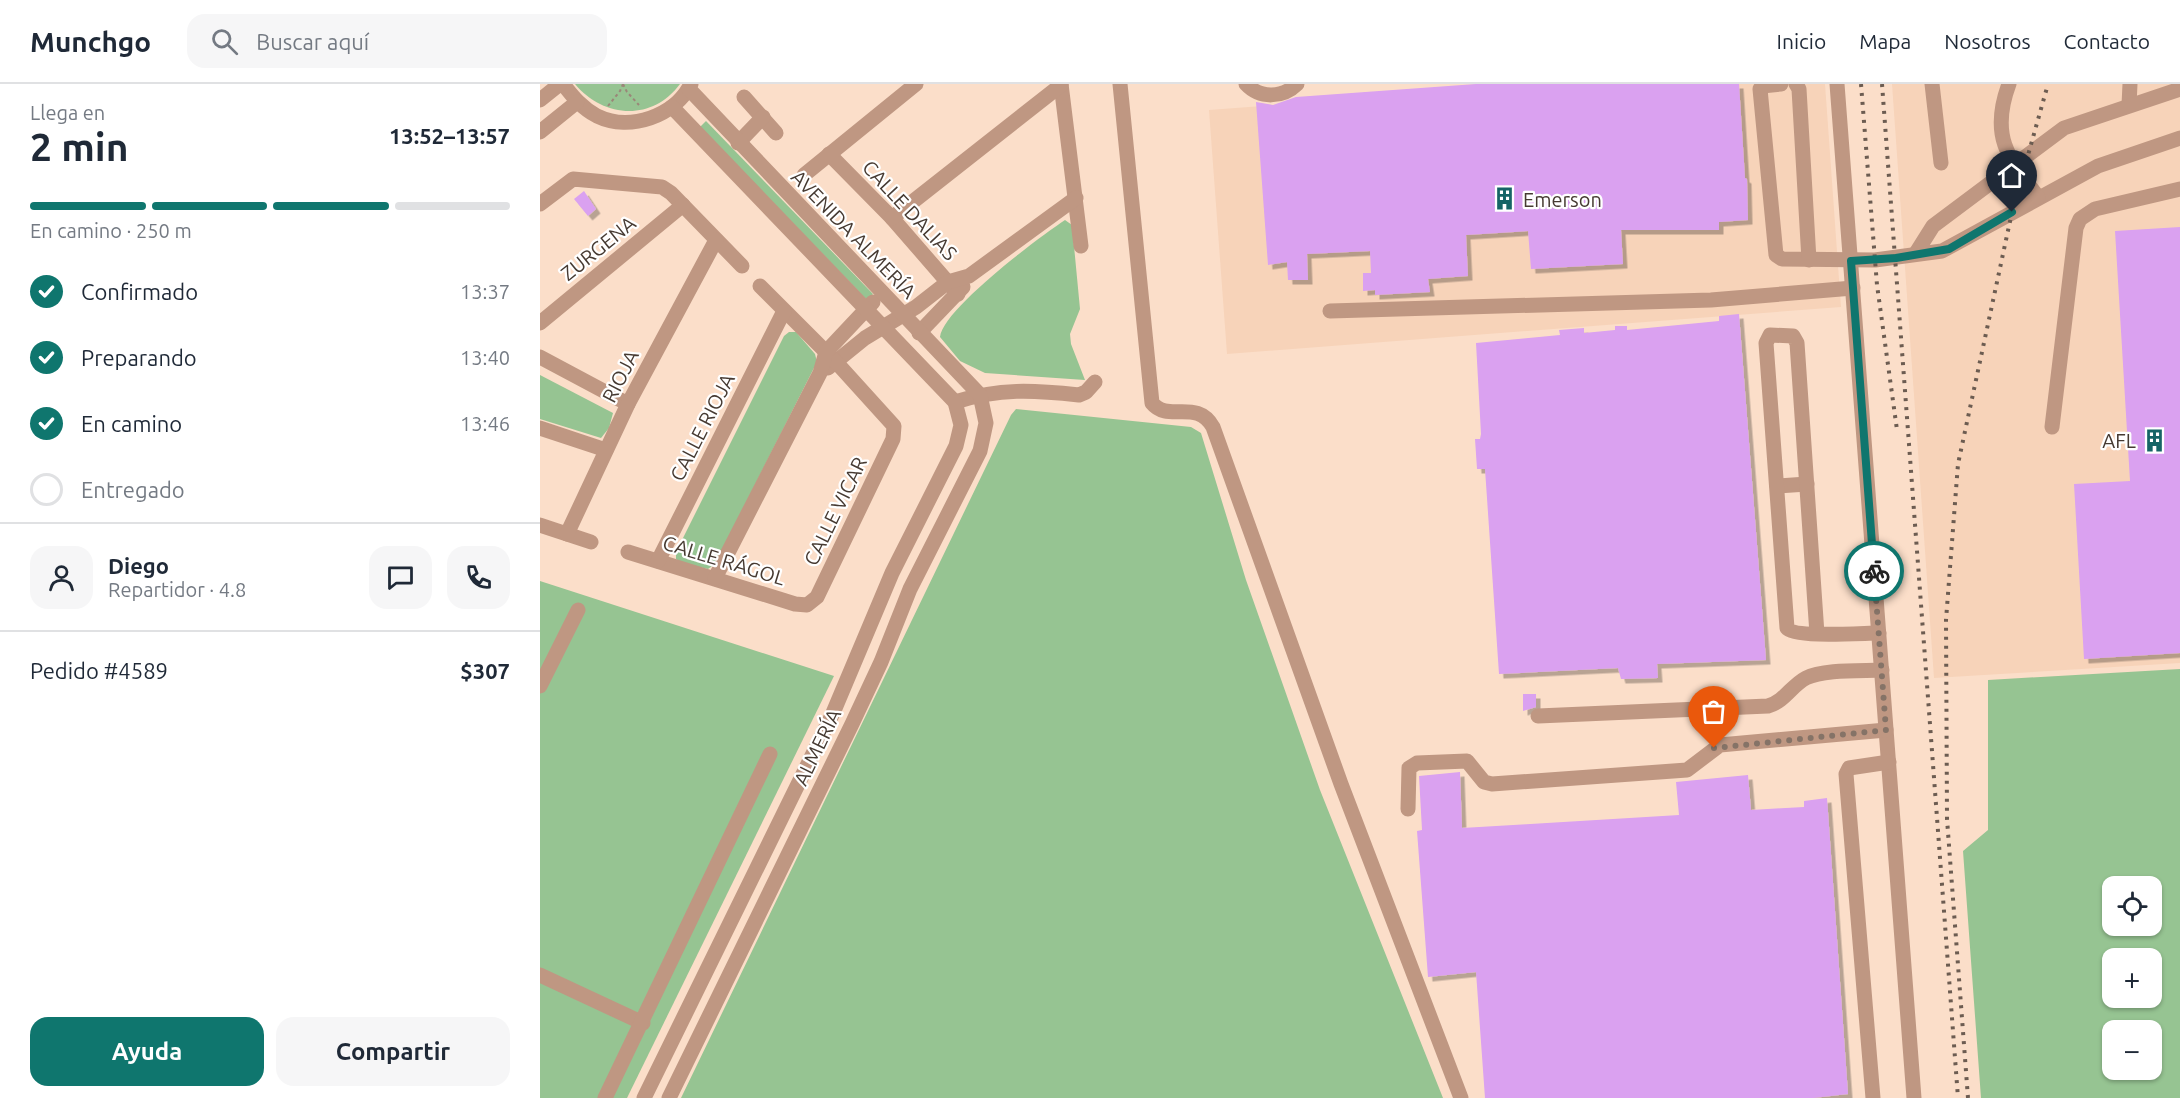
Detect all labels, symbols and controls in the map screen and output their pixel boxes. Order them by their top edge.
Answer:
search box [187,14,607,68]
icon: search [208,25,241,58]
text: Munchgo [30,26,151,57]
text: Buscar aquí [256,29,369,54]
text: Inicio [1777,29,1826,53]
text: Mapa [1859,29,1911,53]
text: Nosotros [1944,29,2031,53]
text: Contacto [2064,29,2150,53]
text: Llega en [30,101,105,124]
text: 13:52–13:57 [389,123,510,148]
text: 2 min [30,125,129,168]
pin [1986,150,2037,212]
street label: CALLE DALIAS [858,155,962,265]
icon: home [1995,159,2028,192]
street label: AVENIDA ALMERÍA [787,165,921,303]
building icon: Emerson [1492,186,1518,212]
place label: Emerson [1523,188,1602,211]
street label: ZURGENA [556,211,640,285]
text: En camino · 250 m [30,219,192,242]
icon: check [30,275,63,308]
text: Confirmado [81,279,198,304]
text: 13:37 [460,280,510,303]
icon: check [30,341,63,374]
text: Preparando [81,345,197,370]
text: 13:40 [460,346,510,369]
street label: RIOJA [597,346,643,406]
street label: CALLE RIOJA [665,369,739,485]
icon: check [30,407,63,440]
text: En camino [81,411,182,436]
text: 13:46 [460,412,510,435]
building icon: AFL [2141,427,2167,453]
place label: AFL [2102,429,2136,452]
street label: CALLE VICAR [799,453,871,569]
text: Entregado [81,477,185,502]
street label: CALLE RÁGOL [660,530,788,590]
courier [1844,541,1904,601]
button: person [30,546,93,609]
button: chat [369,546,432,609]
button: phone [447,546,510,609]
text: Diego [108,553,169,578]
icon: bike [1858,555,1891,588]
text: Repartidor · 4.8 [108,578,246,601]
text: Pedido #4589 [30,658,168,683]
text: $307 [460,658,510,683]
pin [1688,686,1739,748]
icon: bag [1697,695,1730,728]
street label: ALMERÍA [789,705,845,789]
map controls [2102,876,2162,1080]
button: locate [2102,876,2162,936]
button: + [2102,948,2162,1008]
button: Ayuda [30,1017,264,1086]
button: Compartir [276,1017,510,1086]
button: − [2102,1020,2162,1080]

